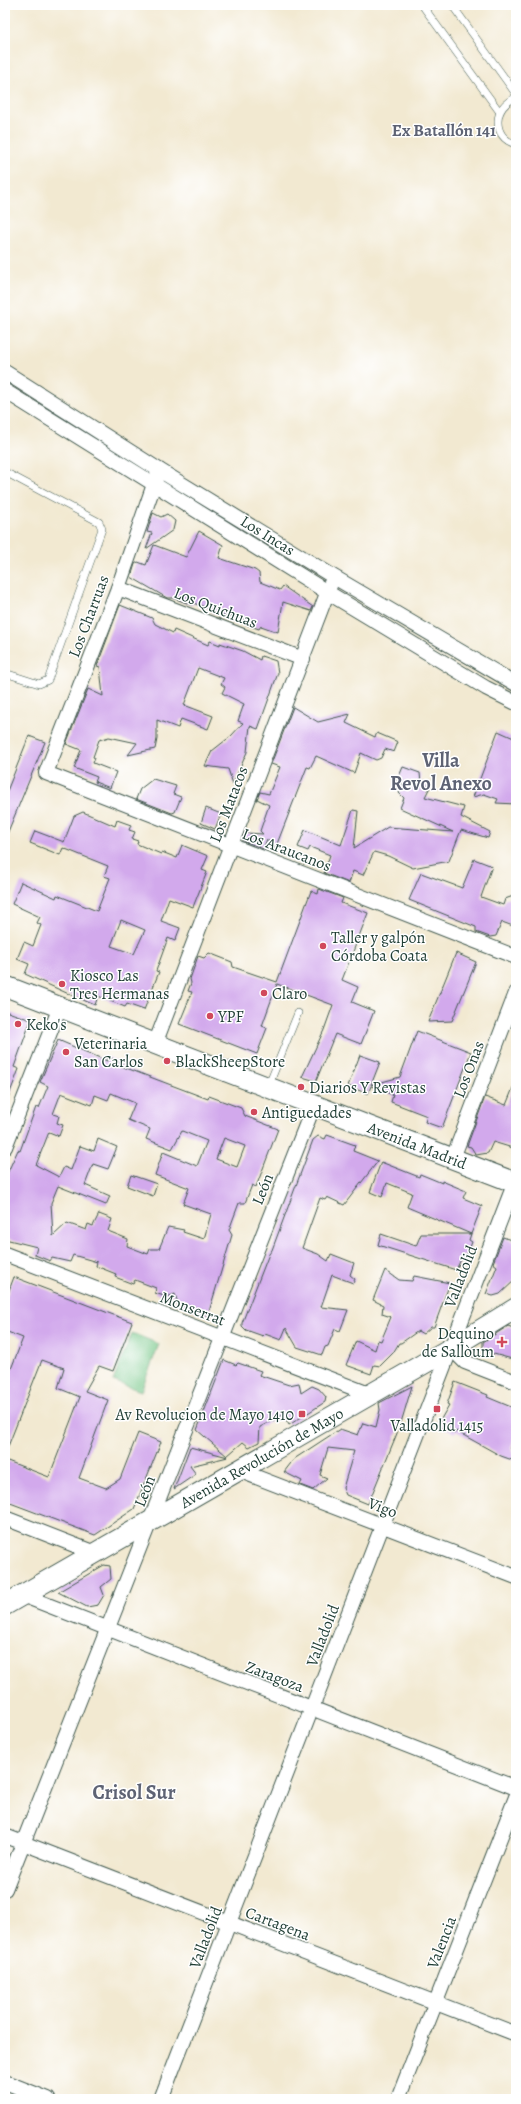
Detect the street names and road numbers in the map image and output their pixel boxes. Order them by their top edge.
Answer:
street label: Los Incas [236,510,299,561]
street label: Los Charruas [63,572,115,661]
street label: Los Quichuas [171,582,261,634]
street label: Los Matacos [204,763,254,846]
street label: Los Araucanos [239,823,334,877]
street label: Los Onas [448,1038,490,1101]
street label: Avenida Madrid [363,1117,470,1175]
street label: León [247,1170,279,1208]
street label: Valladolid [439,1242,483,1311]
street label: Monserrat [157,1286,229,1331]
street label: Avenida Revolución de Mayo [175,1402,348,1514]
street label: León [129,1472,161,1510]
street label: Vigo [364,1492,400,1524]
street label: Valladolid [301,1601,345,1670]
street label: Zaragoza [242,1656,307,1698]
street label: Cartagena [242,1902,314,1947]
street label: Valladolid [184,1903,228,1972]
street label: Valencia [422,1912,462,1973]

